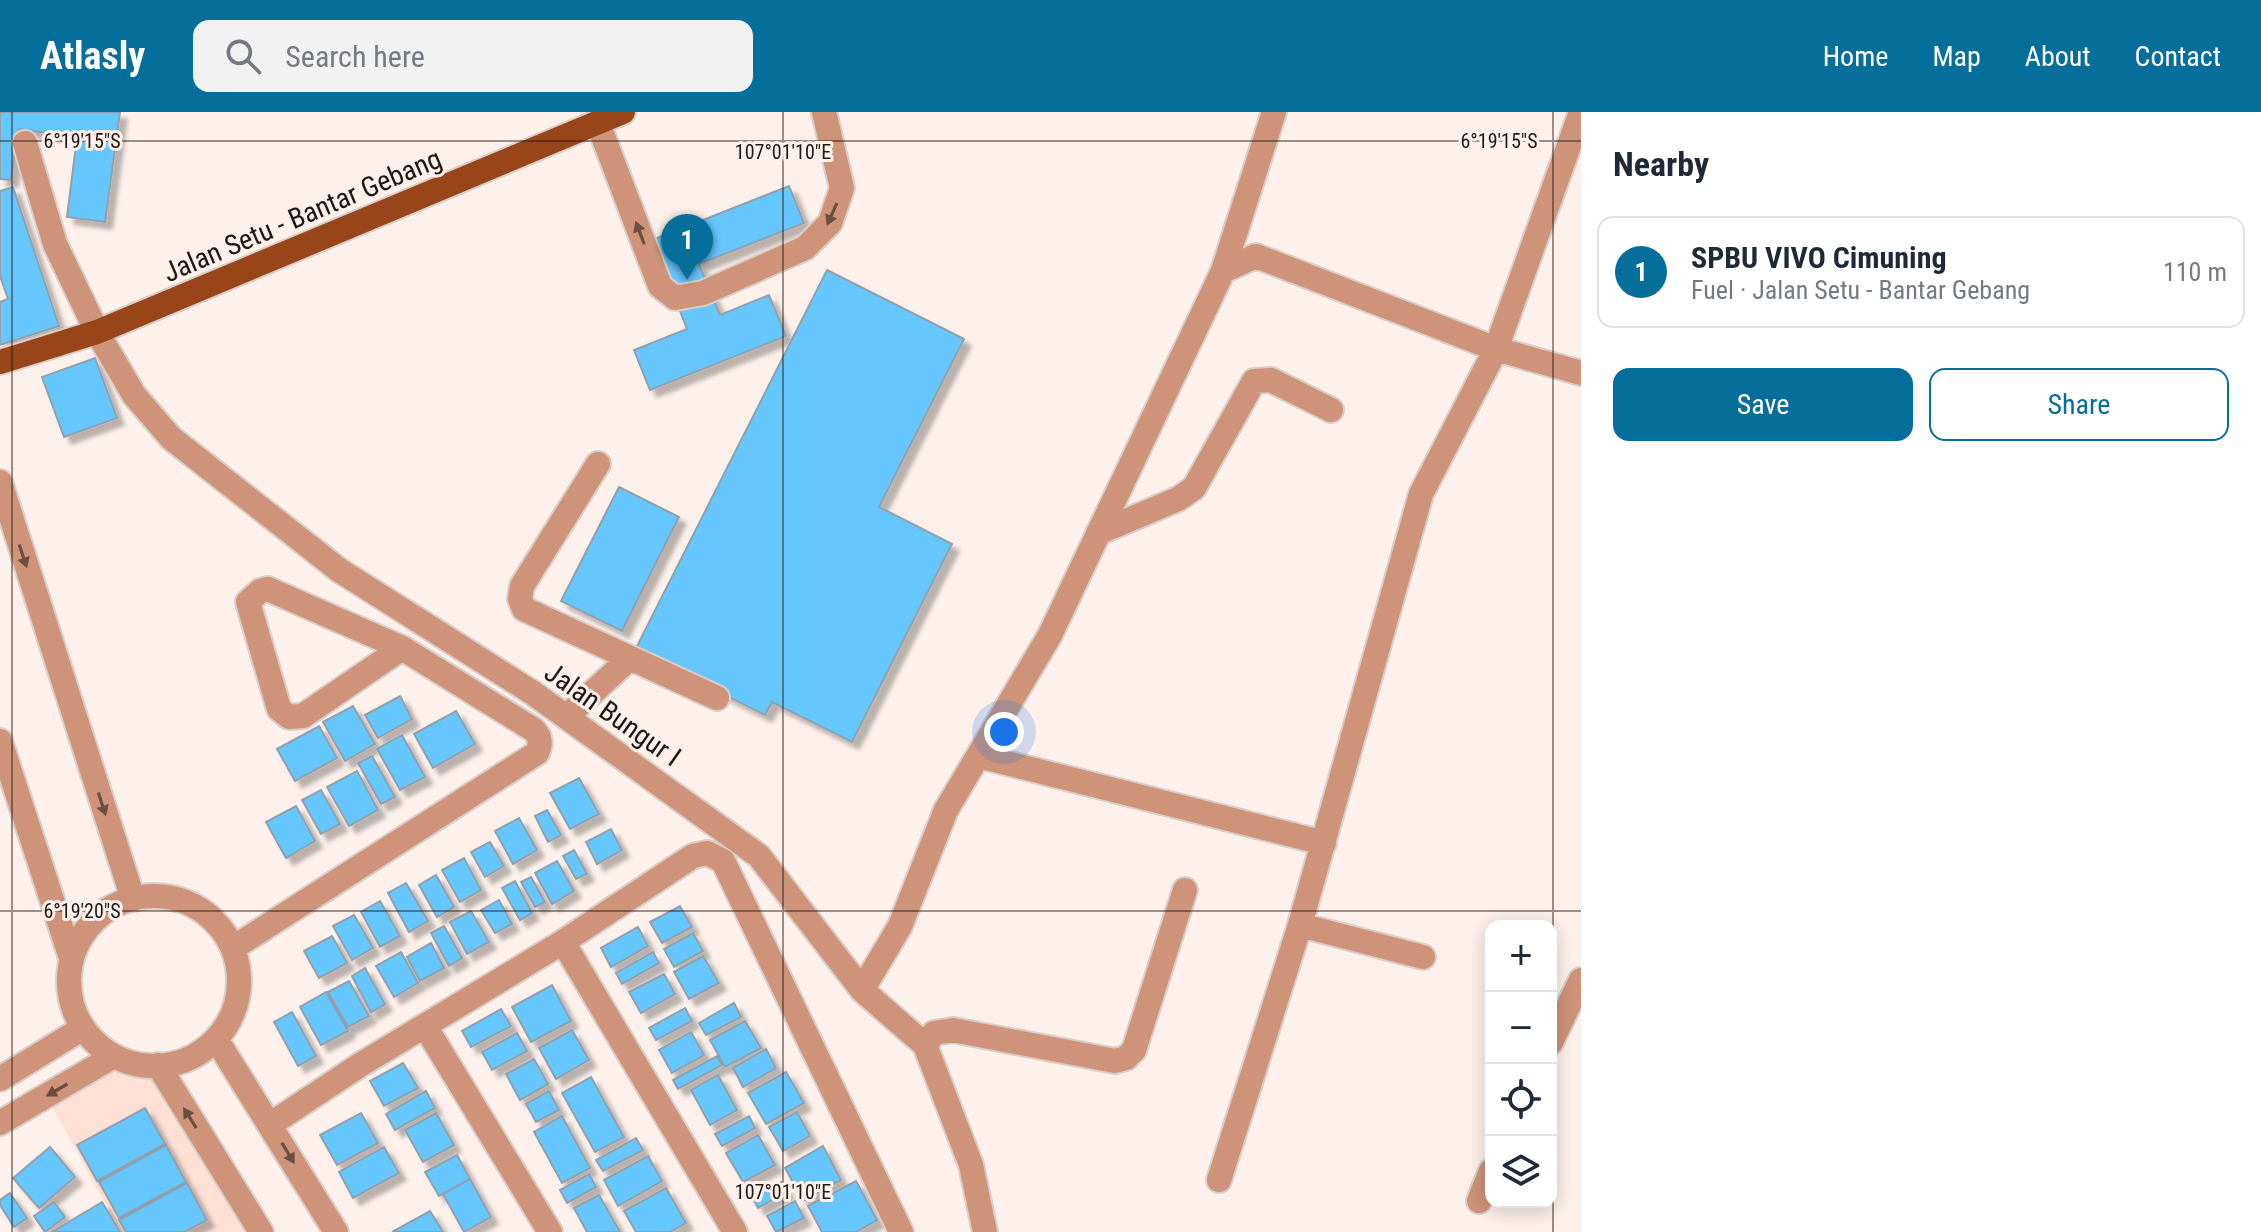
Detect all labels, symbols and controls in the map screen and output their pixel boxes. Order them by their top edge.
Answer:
search box [193,20,753,92]
text: Atlasly [40,34,145,78]
icon: search [221,34,265,78]
text: Search here [285,39,425,74]
text: Home [1823,40,1888,73]
text: Map [1932,40,1981,73]
text: About [2025,40,2091,73]
text: Contact [2135,40,2221,73]
text: 6°19'15"S [43,129,121,153]
text: 6°19'15"S [1460,129,1538,153]
text: 107°01'10"E [735,140,831,164]
street label: Jalan Setu - Bantar Gebang [158,142,446,289]
text: Nearby [1613,144,1709,184]
one-way arrow [826,202,839,225]
pin: 1 [661,214,713,280]
one-way arrow [633,221,646,245]
text: SPBU VIVO Cimuning [1691,240,1947,275]
text: 1 [1634,257,1648,287]
text: 110 m [2163,257,2227,287]
text: Fuel · Jalan Setu - Bantar Gebang [1691,275,2030,305]
button: Save [1613,368,1913,441]
button: Share [1929,368,2229,441]
one-way arrow [17,545,30,569]
street label: Jalan Bungur I [538,655,687,773]
your location [984,712,1024,752]
one-way arrow [97,792,109,816]
text: 6°19'20"S [43,899,121,923]
map controls [1485,920,1557,1208]
button: + [1485,920,1557,992]
button: − [1485,992,1557,1064]
button: locate [1485,1064,1557,1136]
one-way arrow [46,1083,68,1097]
one-way arrow [184,1107,198,1129]
button: layers [1485,1136,1557,1208]
one-way arrow [280,1141,295,1164]
text: 107°01'10"E [735,1180,831,1204]

